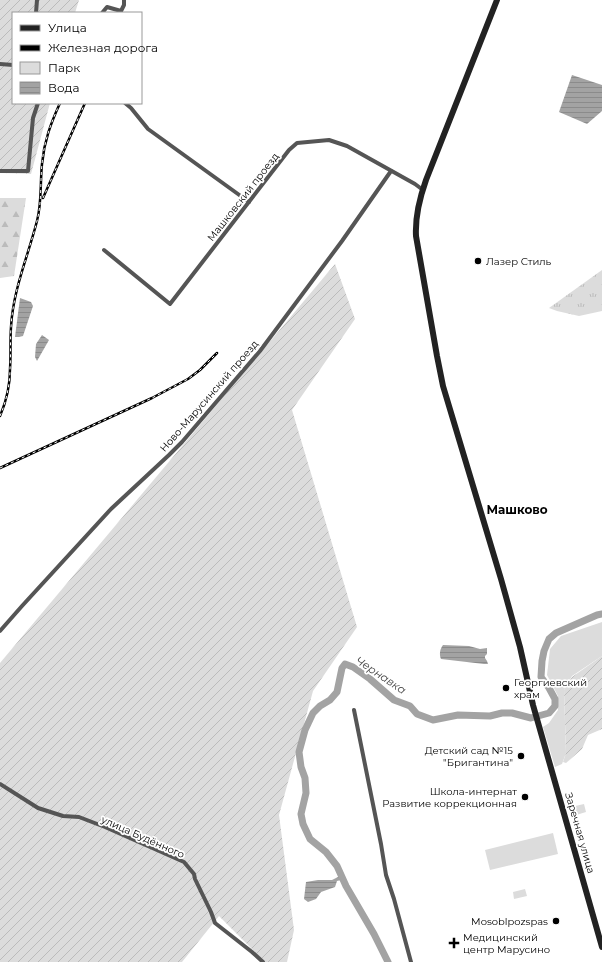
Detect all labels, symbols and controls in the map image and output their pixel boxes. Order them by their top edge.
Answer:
legend [12,12,142,104]
text: Улица [48,20,87,35]
text: Железная дорога [48,40,158,55]
text: Парк [48,60,80,75]
text: Вода [48,80,79,95]
street label: Машковский проезд [204,150,282,244]
place label: Лазер Стиль [486,255,552,268]
marker: Лазер Стиль [473,256,483,266]
street label: Ново-Марусинский проезд [157,337,261,454]
district label: Машково [486,502,548,517]
water label: Чернавка [353,653,409,697]
place label: Георгиевский храм [514,676,587,701]
marker: Георгиевский храм [501,683,511,693]
place label: Детский сад №15 "Бригантина" [425,744,513,769]
marker: Детский сад №15 "Бригантина" [516,751,526,761]
place label: Школа-интернат Развитие коррекционная [382,785,517,810]
street label: Заречная улица [562,791,598,875]
marker: Школа-интернат Развитие коррекционная [520,792,530,802]
street label: улица Будённого [98,812,187,861]
place label: Mosoblpozspas [471,915,548,928]
marker: Mosoblpozspas [551,916,561,926]
place label: Медицинский центр Марусино [463,931,550,956]
marker: Медицинский центр Марусино [448,937,460,949]

